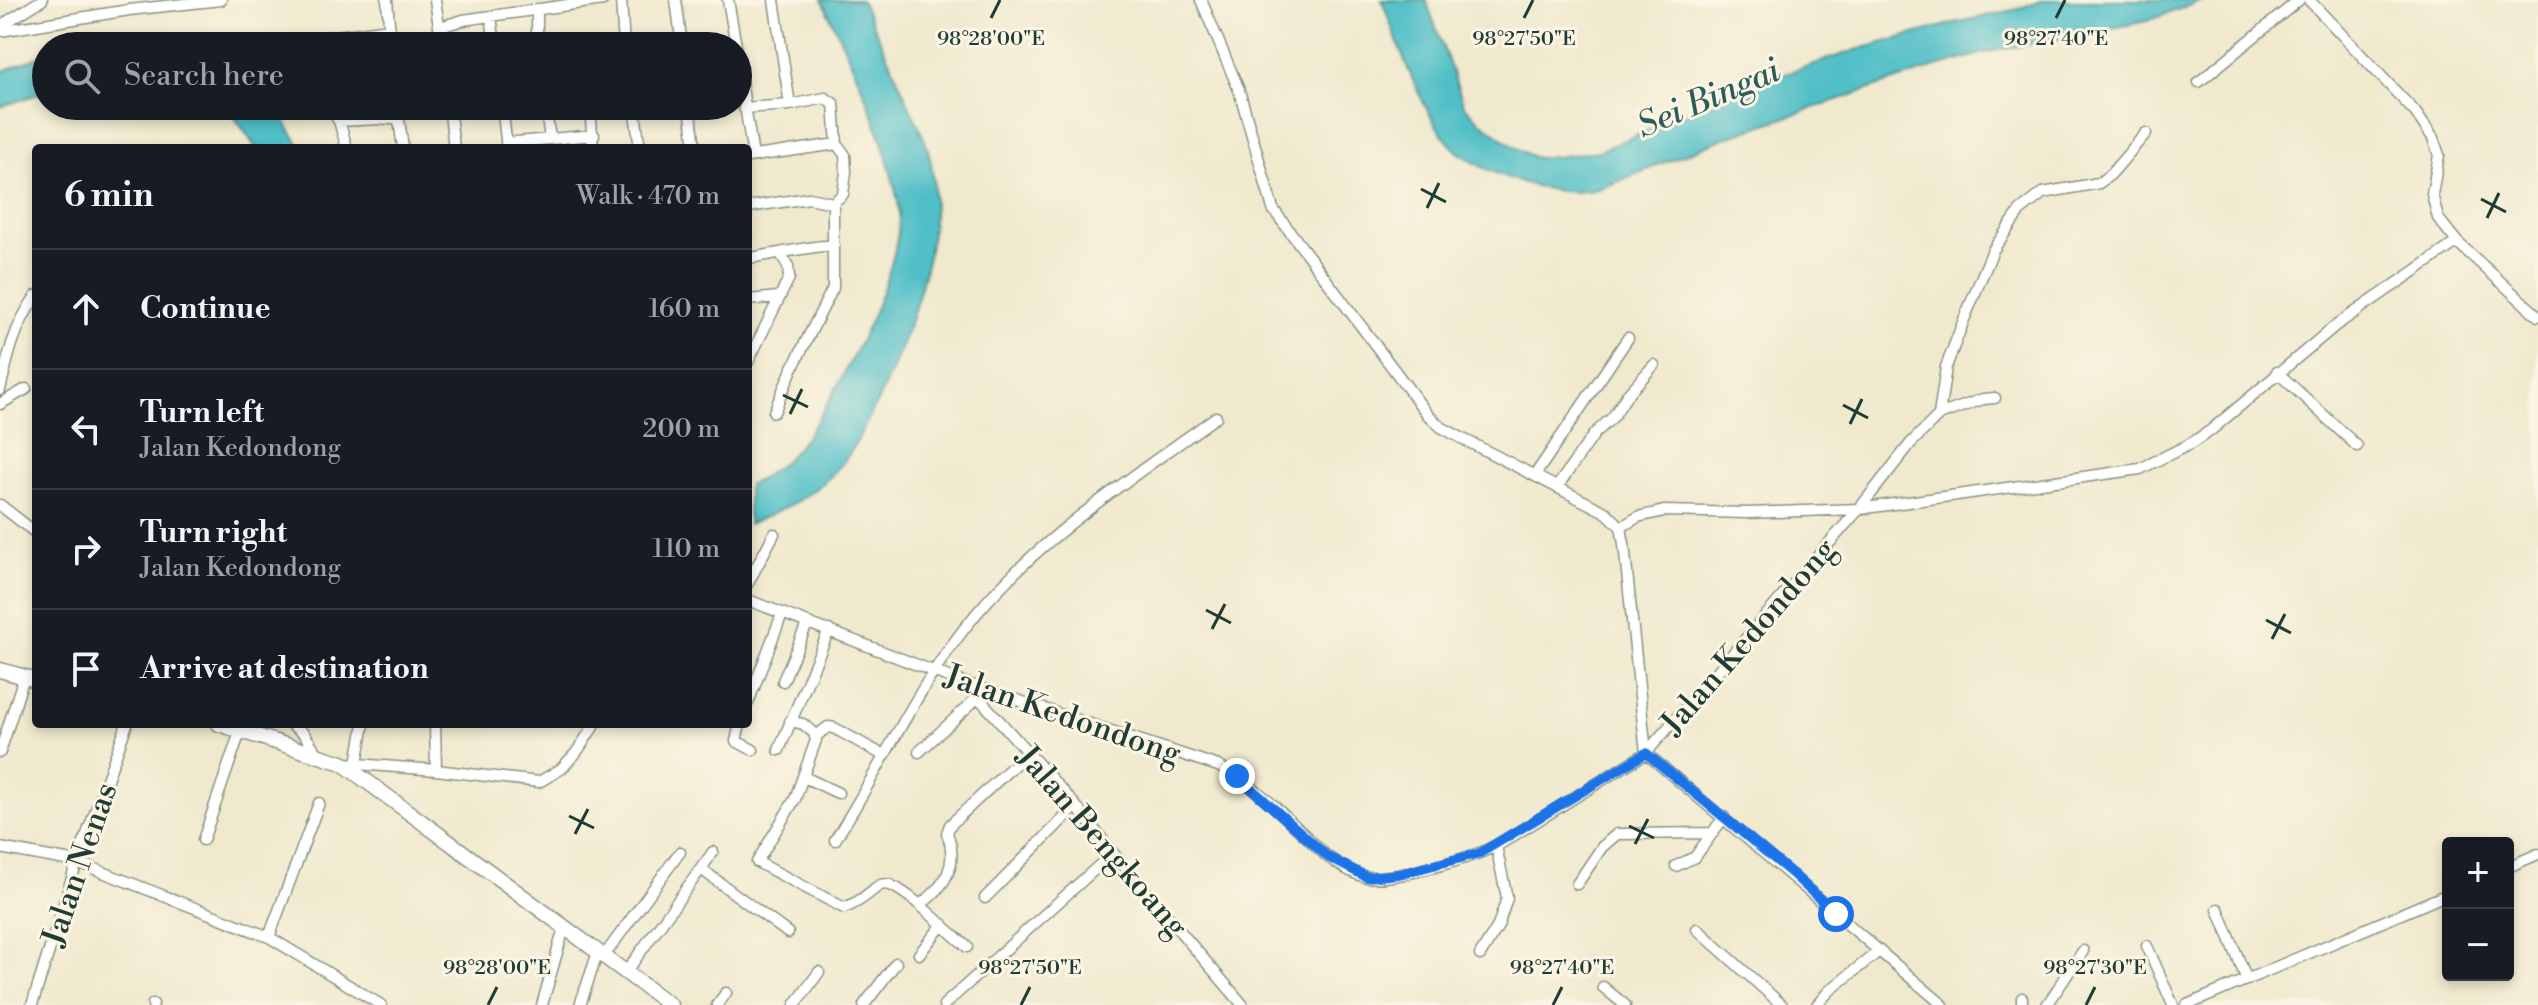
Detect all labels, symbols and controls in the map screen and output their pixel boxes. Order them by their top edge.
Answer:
text: 98°28'00"E [937,27,1045,52]
text: 98°27'50"E [1472,27,1576,52]
text: 98°27'40"E [2004,27,2108,52]
search box [32,32,752,120]
water label: Sei Bingai [1631,50,1787,148]
icon: search [60,54,104,98]
text: Search here [124,57,284,95]
text: 6 min [64,175,154,217]
text: Walk · 470 m [576,180,720,212]
icon: ahead [64,287,108,331]
text: Continue [140,290,271,328]
text: 160 m [649,293,720,325]
text: Turn left [140,394,264,432]
icon: left [64,407,108,451]
text: 200 m [643,413,720,445]
text: Jalan Kedondong [140,432,341,464]
text: Turn right [140,514,287,552]
icon: right [64,527,108,571]
street label: Jalan Kedondong [1652,530,1845,744]
text: 110 m [652,533,720,565]
text: Jalan Kedondong [140,552,341,584]
icon: arrive [64,647,108,691]
text: Arrive at destination [140,650,429,688]
street label: Jalan Kedondong [938,655,1187,774]
street label: Jalan Bengkoang [1007,737,1197,946]
route end [1219,758,1255,794]
street label: Jalan Nenas [33,777,127,952]
map controls [2442,837,2514,981]
button: + [2442,837,2514,909]
route start [1818,896,1854,932]
button: − [2442,909,2514,981]
text: 98°28'00"E [443,956,551,981]
text: 98°27'50"E [978,956,1082,981]
text: 98°27'40"E [1510,956,1614,981]
text: 98°27'30"E [2043,956,2147,981]

